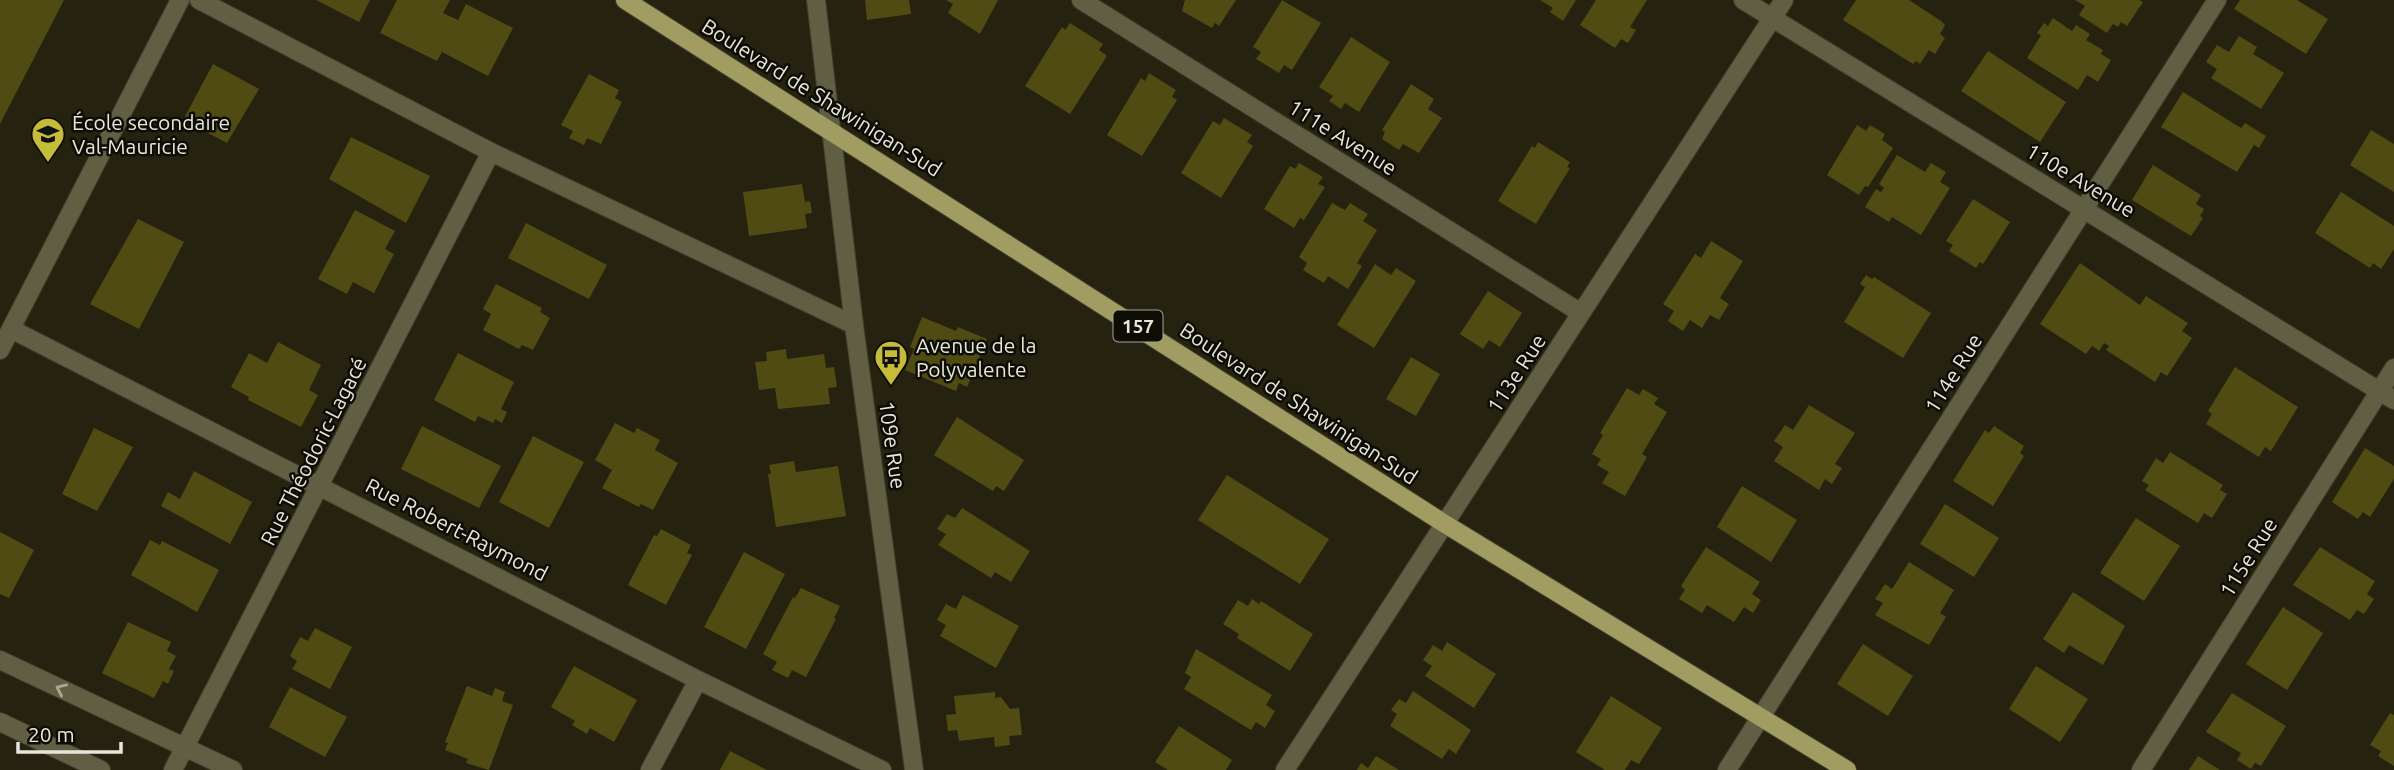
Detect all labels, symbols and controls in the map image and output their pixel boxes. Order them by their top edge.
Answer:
street label: Boulevard de Shawinigan-Sud [698,13,946,181]
street label: 111e Avenue [1285,94,1401,180]
place label: École secondaire Val-Mauricie [72,110,230,158]
school or university icon: École secondaire Val-Mauricie [29,115,67,164]
street label: 110e Avenue [2022,138,2140,222]
road number: 157 [1114,310,1162,342]
street label: Boulevard de Shawinigan-Sud [1176,317,1422,489]
street label: 113e Rue [1482,329,1550,417]
street label: 114e Rue [1919,329,1987,417]
place label: Avenue de la Polyvalente [916,333,1037,381]
bus stop icon: Avenue de la Polyvalente [872,338,910,387]
street label: Rue Théodoric-Lagacé [255,353,371,549]
street label: 109e Rue [875,399,911,491]
street label: Rue Robert-Raymond [362,473,552,585]
street label: 115e Rue [2214,513,2282,601]
one-way arrow [56,683,68,697]
scale bar [18,710,121,754]
text: 20 m [28,722,75,746]

